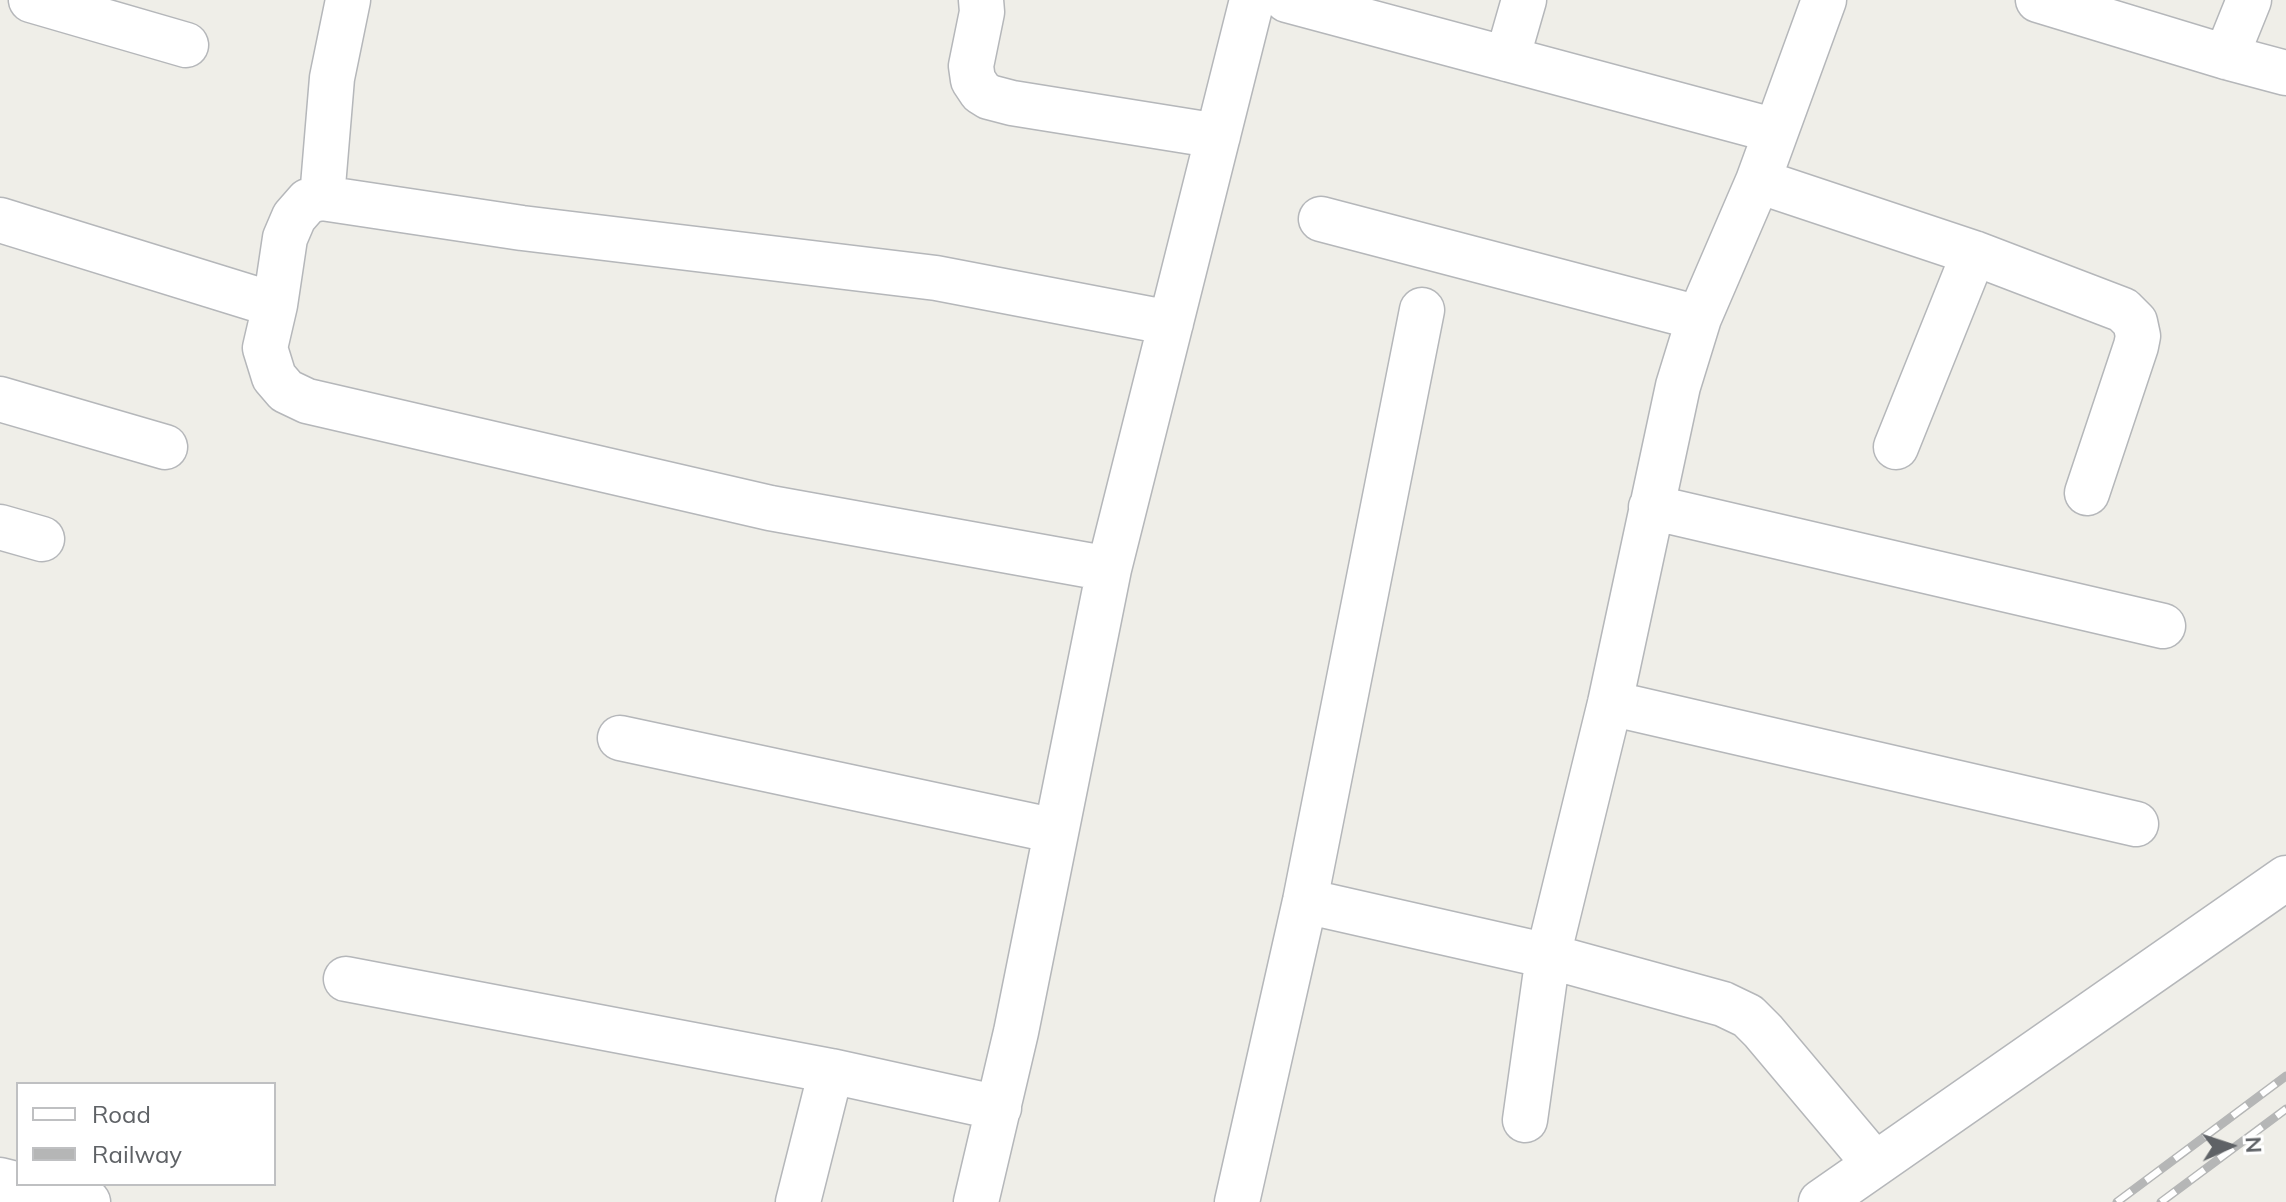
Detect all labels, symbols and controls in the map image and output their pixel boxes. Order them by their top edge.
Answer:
legend [16,1082,276,1186]
text: Road [92,1099,151,1129]
north arrow [2190,1106,2270,1186]
text: N [2240,1136,2268,1154]
text: Railway [92,1139,182,1169]

